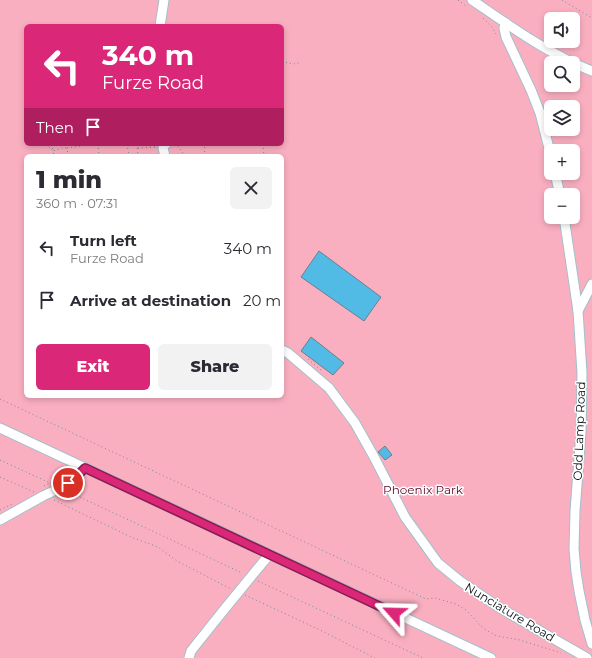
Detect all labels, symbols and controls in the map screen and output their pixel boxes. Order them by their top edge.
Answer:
map controls [544,12,580,224]
button: sound [544,12,580,48]
text: 340 m [102,38,194,72]
icon: left [36,40,88,92]
button: search [544,56,580,92]
text: Furze Road [102,72,204,94]
button: layers [544,100,580,136]
icon: arrive [82,116,104,138]
text: Then [36,118,74,137]
button: + [544,144,580,180]
text: 1 min [36,165,102,194]
button: close [230,167,272,209]
button: − [544,188,580,224]
text: 360 m · 07:31 [36,195,118,211]
text: Turn left [70,231,137,250]
icon: left [36,237,58,259]
text: 340 m [224,239,272,258]
text: Furze Road [70,250,144,266]
icon: arrive [36,289,58,311]
text: Arrive at destination [70,291,231,310]
text: 20 m [243,291,281,310]
button: Exit [36,344,150,390]
button: Share [158,344,272,390]
street label: Odd Lamp Road [570,381,588,481]
pin [51,466,85,500]
icon: arrive [57,472,79,494]
park label: Phoenix Park [383,482,464,497]
street label: Nunciature Road [462,579,558,645]
position arrow [373,592,415,634]

